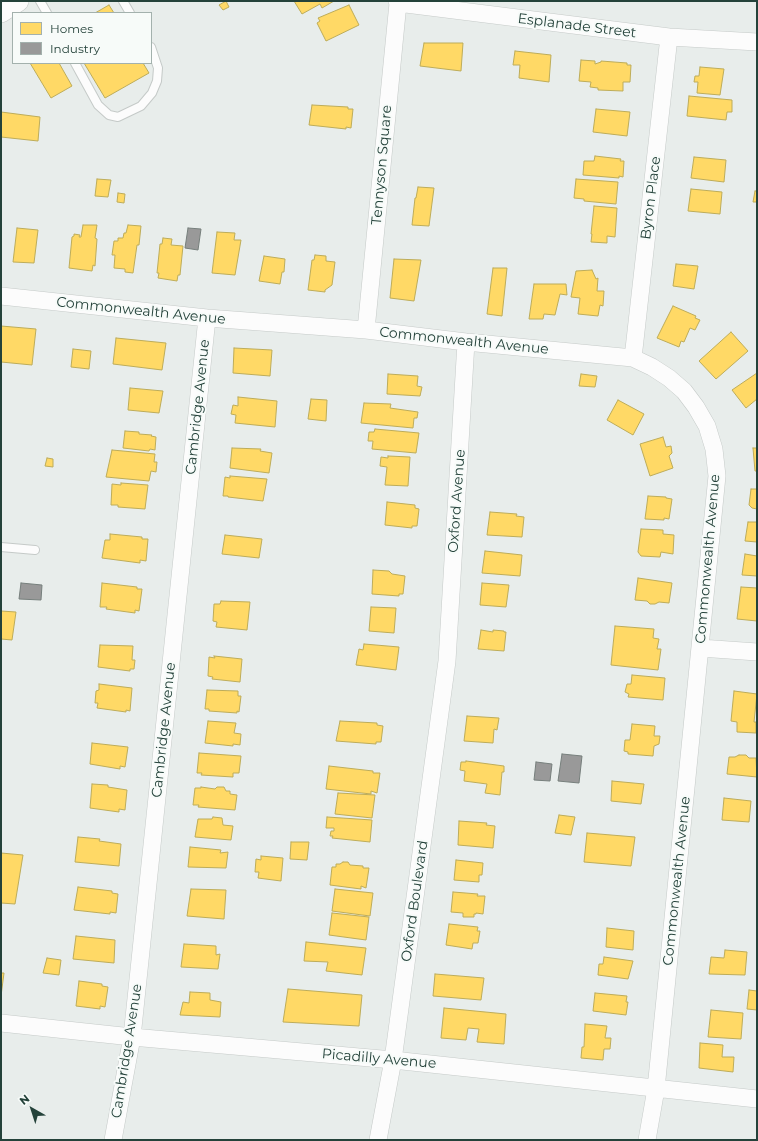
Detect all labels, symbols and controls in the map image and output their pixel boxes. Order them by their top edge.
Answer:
street label: Esplanade Street [517,10,637,42]
legend [12,12,152,64]
text: Homes [50,21,93,36]
text: Industry [50,41,100,56]
street label: Tennyson Square [368,104,396,226]
street label: Byron Place [638,155,664,241]
street label: Commonwealth Avenue [56,294,226,328]
street label: Commonwealth Avenue [379,324,549,358]
street label: Cambridge Avenue [183,339,213,475]
street label: Oxford Avenue [445,449,469,553]
street label: Commonwealth Avenue [692,474,724,644]
street label: Cambridge Avenue [149,662,179,798]
street label: Commonwealth Avenue [660,796,694,966]
street label: Oxford Boulevard [398,839,432,963]
street label: Cambridge Avenue [108,983,146,1119]
street label: Picadilly Avenue [321,1046,437,1072]
north arrow [12,1089,52,1129]
text: N [17,1091,32,1108]

